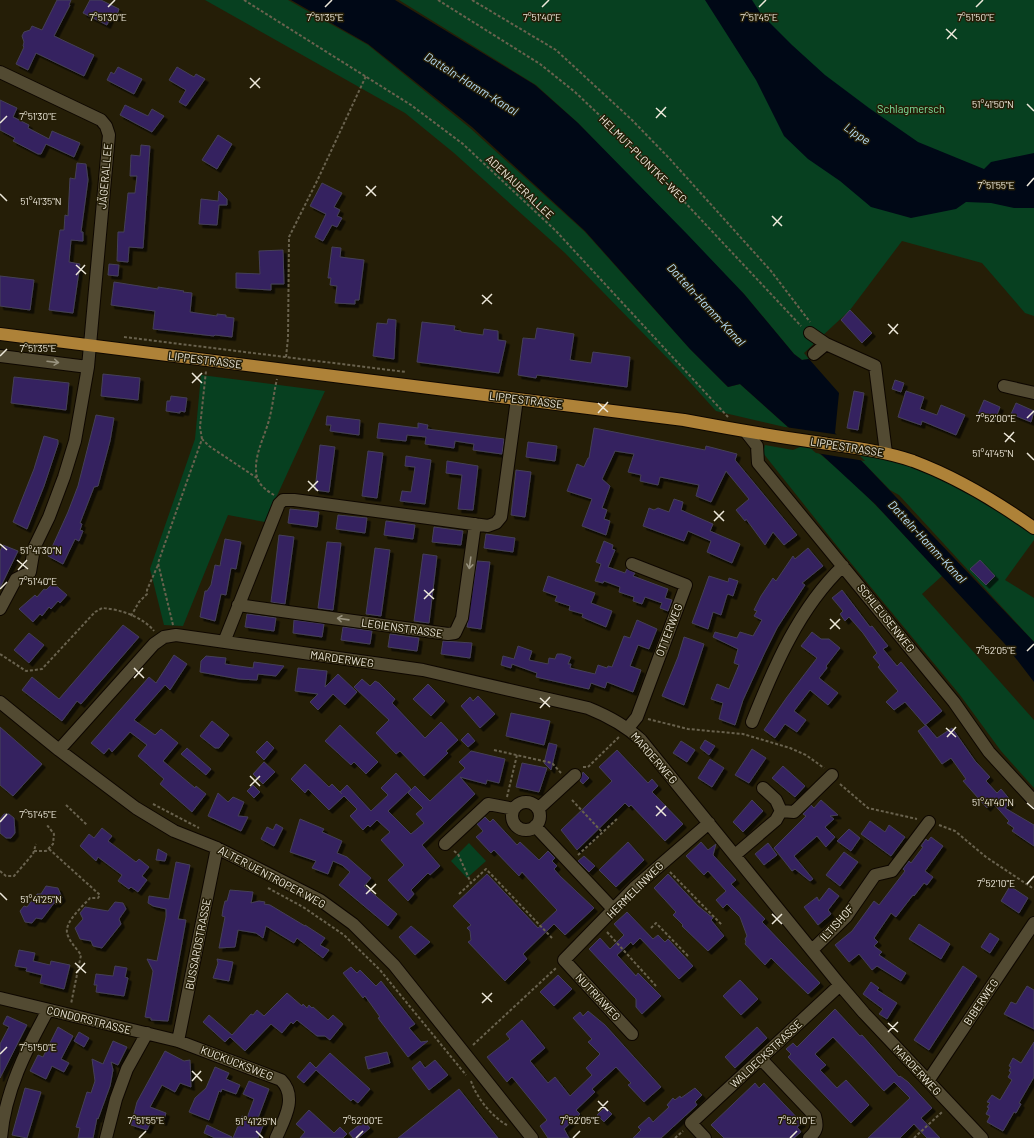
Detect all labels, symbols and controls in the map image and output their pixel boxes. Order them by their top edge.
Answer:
text: 7°51'30"E [89,11,127,23]
text: 7°51'35"E [306,11,344,23]
text: 7°51'40"E [523,11,561,23]
text: 7°51'45"E [740,11,778,23]
text: 7°51'50"E [957,11,995,23]
water label: Datteln-Hamm-Kanal [422,49,521,118]
text: 51°41'50"N [972,98,1014,110]
park label: Schlagmersch [877,102,945,115]
text: 7°51'30"E [19,110,57,122]
street label: HELMUT-PLONTKE-WEG [597,112,690,205]
water label: Lippe [842,119,873,147]
street label: JÄGERALLEE [94,142,114,209]
street label: ADENAUERALLEE [484,152,557,221]
text: 7°51'55"E [977,179,1015,191]
text: 51°41'35"N [20,195,62,207]
water label: Datteln-Hamm-Kanal [665,260,749,349]
text: 7°51'35"E [19,342,57,354]
street label: LIPPESTRASSE [167,349,243,371]
one-way arrow [46,358,59,366]
street label: LIPPESTRASSE [488,389,564,411]
text: 7°52'00"E [976,412,1016,424]
street label: LIPPESTRASSE [809,434,885,459]
text: 51°41'45"N [972,447,1014,459]
water label: Datteln-Hamm-Kanal [886,497,970,586]
text: 51°41'30"N [20,544,62,556]
one-way arrow [466,556,474,569]
text: 7°51'40"E [19,575,57,587]
street label: SCHLEUSENWEG [855,581,918,654]
street label: OTTERWEG [653,602,685,658]
one-way arrow [336,615,349,623]
street label: LEGIENSTRASSE [361,615,444,640]
text: 7°52'05"E [976,644,1016,656]
street label: MARDERWEG [309,648,375,669]
street label: MARDERWEG [628,729,680,786]
text: 51°41'40"N [972,796,1014,808]
text: 7°51'45"E [19,808,57,820]
street label: ALTER UENTROPER WEG [216,843,328,910]
street label: HERMELINWEG [604,859,666,921]
text: 7°52'10"E [977,877,1015,889]
text: 51°41'25"N [20,893,62,905]
street label: BUSSARDSTRASSE [182,897,213,991]
street label: ILTISHOF [817,902,856,943]
street label: NUTRIAWEG [573,970,623,1023]
street label: BIBERWEG [960,976,1001,1027]
street label: CONDORSTRASSE [46,1003,133,1036]
street label: WALDECKSTRASSE [727,1017,805,1090]
text: 7°51'50"E [19,1041,57,1053]
street label: MARDERWEG [891,1042,944,1098]
street label: KUCKUCKSWEG [199,1043,275,1082]
text: 7°51'55"E [127,1114,165,1126]
text: 7°52'00"E [343,1114,383,1126]
text: 7°52'05"E [560,1114,600,1126]
text: 7°52'10"E [778,1114,816,1126]
text: 51°41'25"N [235,1115,277,1127]

